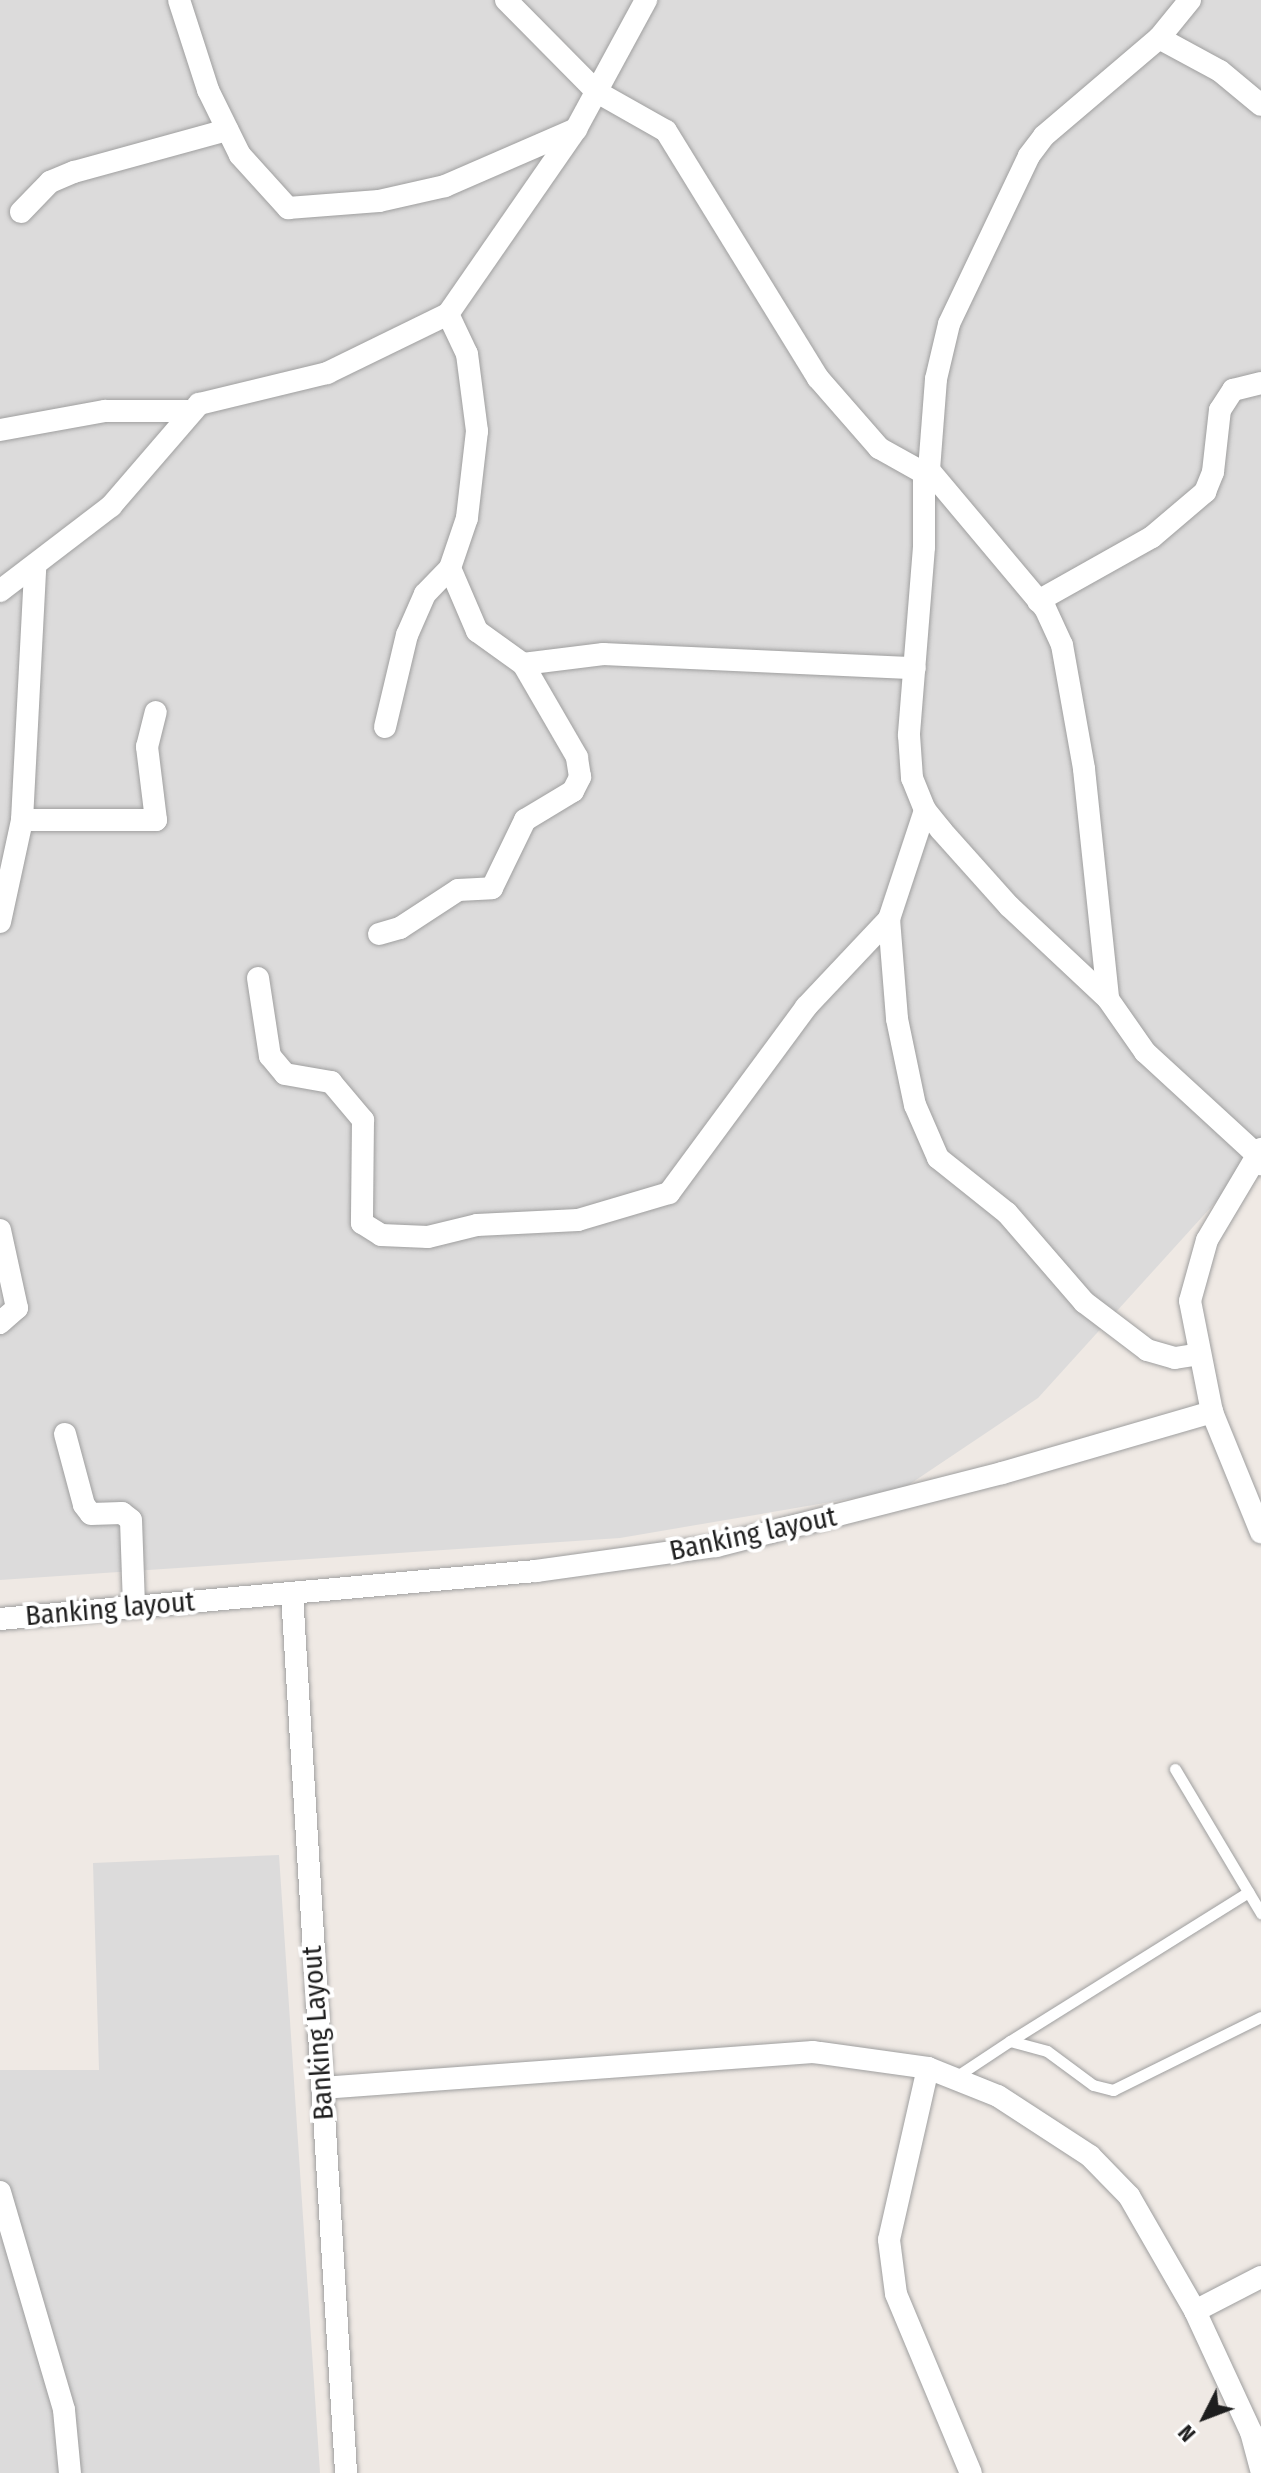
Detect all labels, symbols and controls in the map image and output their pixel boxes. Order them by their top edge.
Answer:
street label: Banking layout [666,1500,840,1568]
street label: Banking layout [24,1585,196,1633]
street label: Banking Layout [295,1945,341,2121]
north arrow [1165,2377,1245,2457]
text: N [1172,2419,1201,2447]

